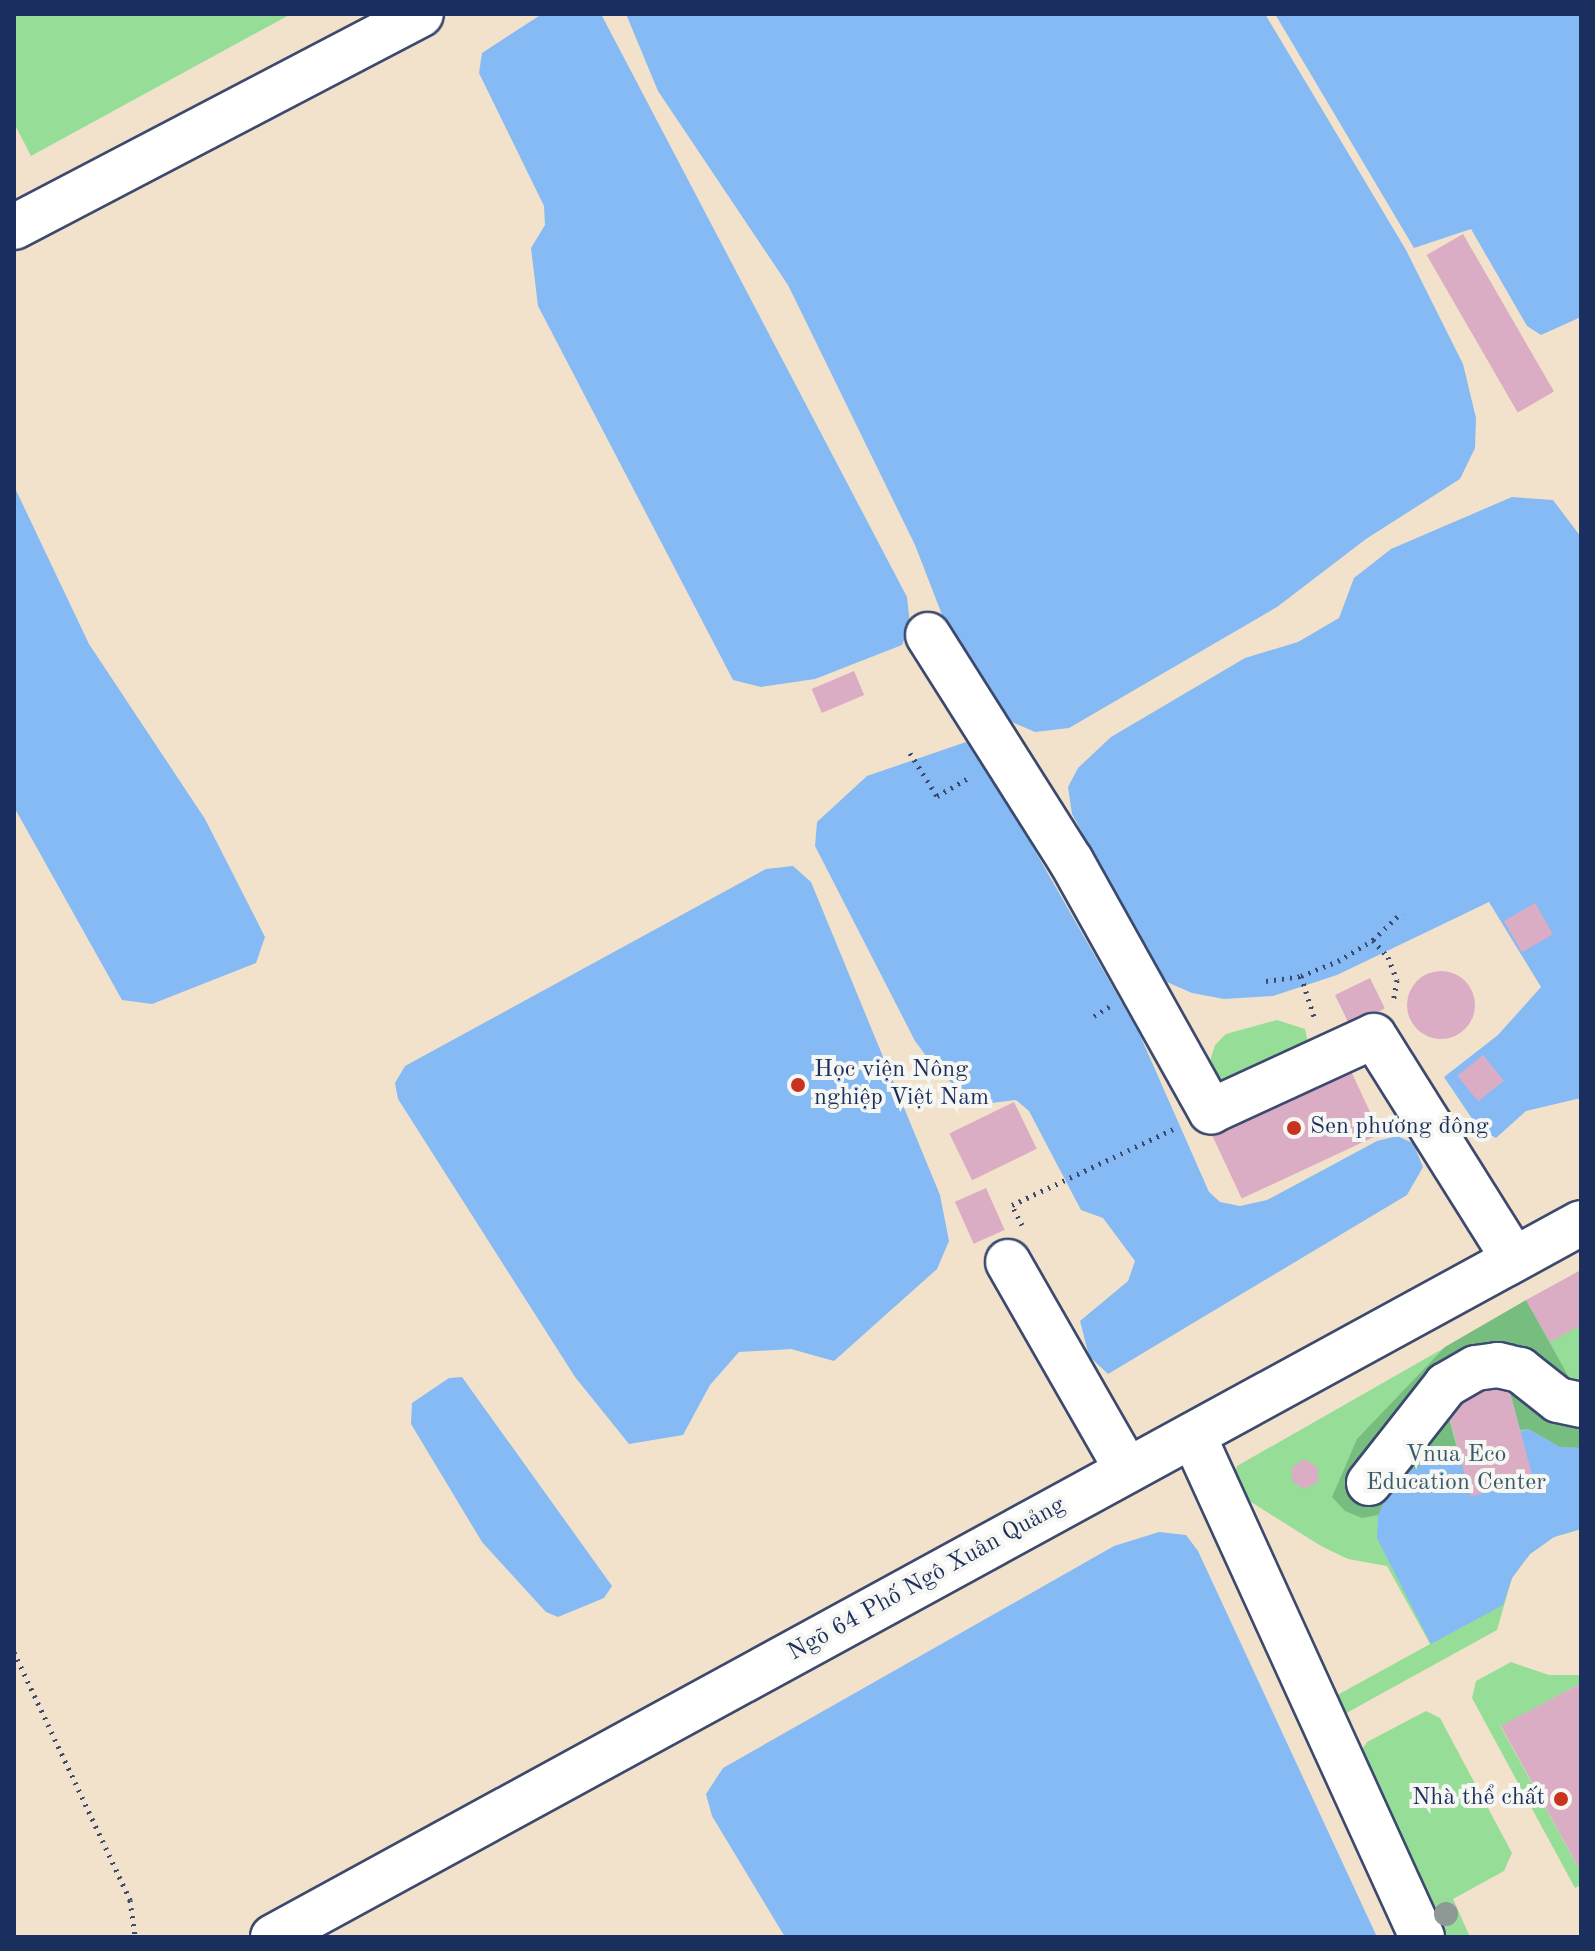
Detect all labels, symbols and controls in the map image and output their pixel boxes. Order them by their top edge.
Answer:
place label: Học viện Nông nghiệp Việt Nam [814,1057,989,1113]
marker: Học viện Nông nghiệp Việt Nam [789,1076,807,1094]
place label: Sen phương đông [1310,1114,1489,1142]
marker: Sen phương đông [1285,1119,1303,1137]
park label: Vnua Eco Education Center [1366,1442,1546,1498]
street label: Ngõ 64 Phố Ngô Xuân Quảng [783,1492,1071,1668]
place label: Nhà thể chất [1412,1785,1545,1813]
marker: Nhà thể chất [1552,1790,1570,1808]

